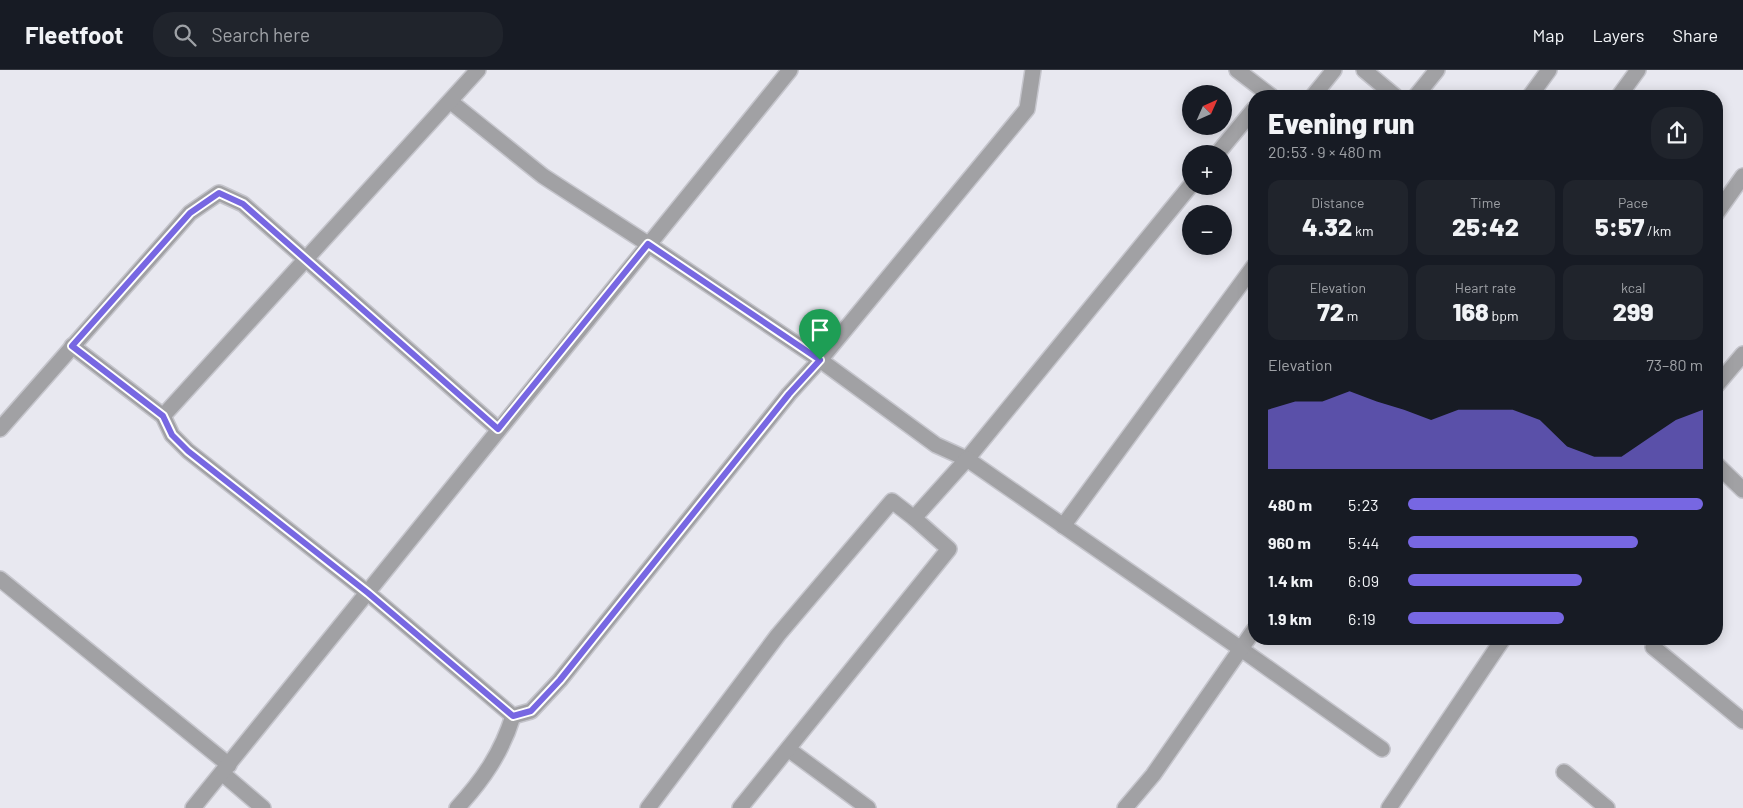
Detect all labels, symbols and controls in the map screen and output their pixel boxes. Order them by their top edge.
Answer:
search box [153,12,503,57]
text: Fleetfoot [25,20,123,49]
icon: search [171,21,199,49]
text: Search here [211,23,310,46]
text: Map [1532,24,1564,46]
text: Layers [1592,24,1645,46]
text: Share [1673,24,1718,46]
north arrow [1182,85,1232,135]
map controls [1182,85,1232,255]
text: Evening run [1268,106,1414,140]
button: share [1651,107,1703,159]
text: 20:53 · 9 × 480 m [1268,142,1381,161]
button: + [1182,145,1232,195]
text: Distance [1311,194,1365,211]
text: Time [1470,194,1501,211]
text: Pace [1618,194,1648,211]
button: − [1182,205,1232,255]
text: 4.32 [1302,211,1352,241]
text: 25:42 [1452,211,1519,241]
text: 5:57 [1595,211,1644,241]
text: km [1352,222,1374,239]
text: /km [1644,222,1671,239]
text: Elevation [1310,279,1366,296]
text: Heart rate [1455,279,1516,296]
text: kcal [1621,279,1645,296]
text: 72 [1317,296,1344,326]
text: 168 [1453,296,1489,326]
text: 299 [1613,296,1654,326]
text: m [1344,307,1358,324]
text: bpm [1489,307,1518,324]
pin [799,309,841,360]
icon: arrive [806,316,834,344]
text: Elevation [1268,355,1332,374]
text: 73–80 m [1646,355,1703,374]
text: 480 m [1268,495,1312,514]
text: 5:23 [1348,495,1378,514]
text: 960 m [1268,533,1311,552]
text: 5:44 [1348,533,1379,552]
text: 1.4 km [1268,571,1313,590]
text: 6:09 [1348,571,1379,590]
text: 1.9 km [1268,609,1312,628]
text: 6:19 [1348,609,1376,628]

